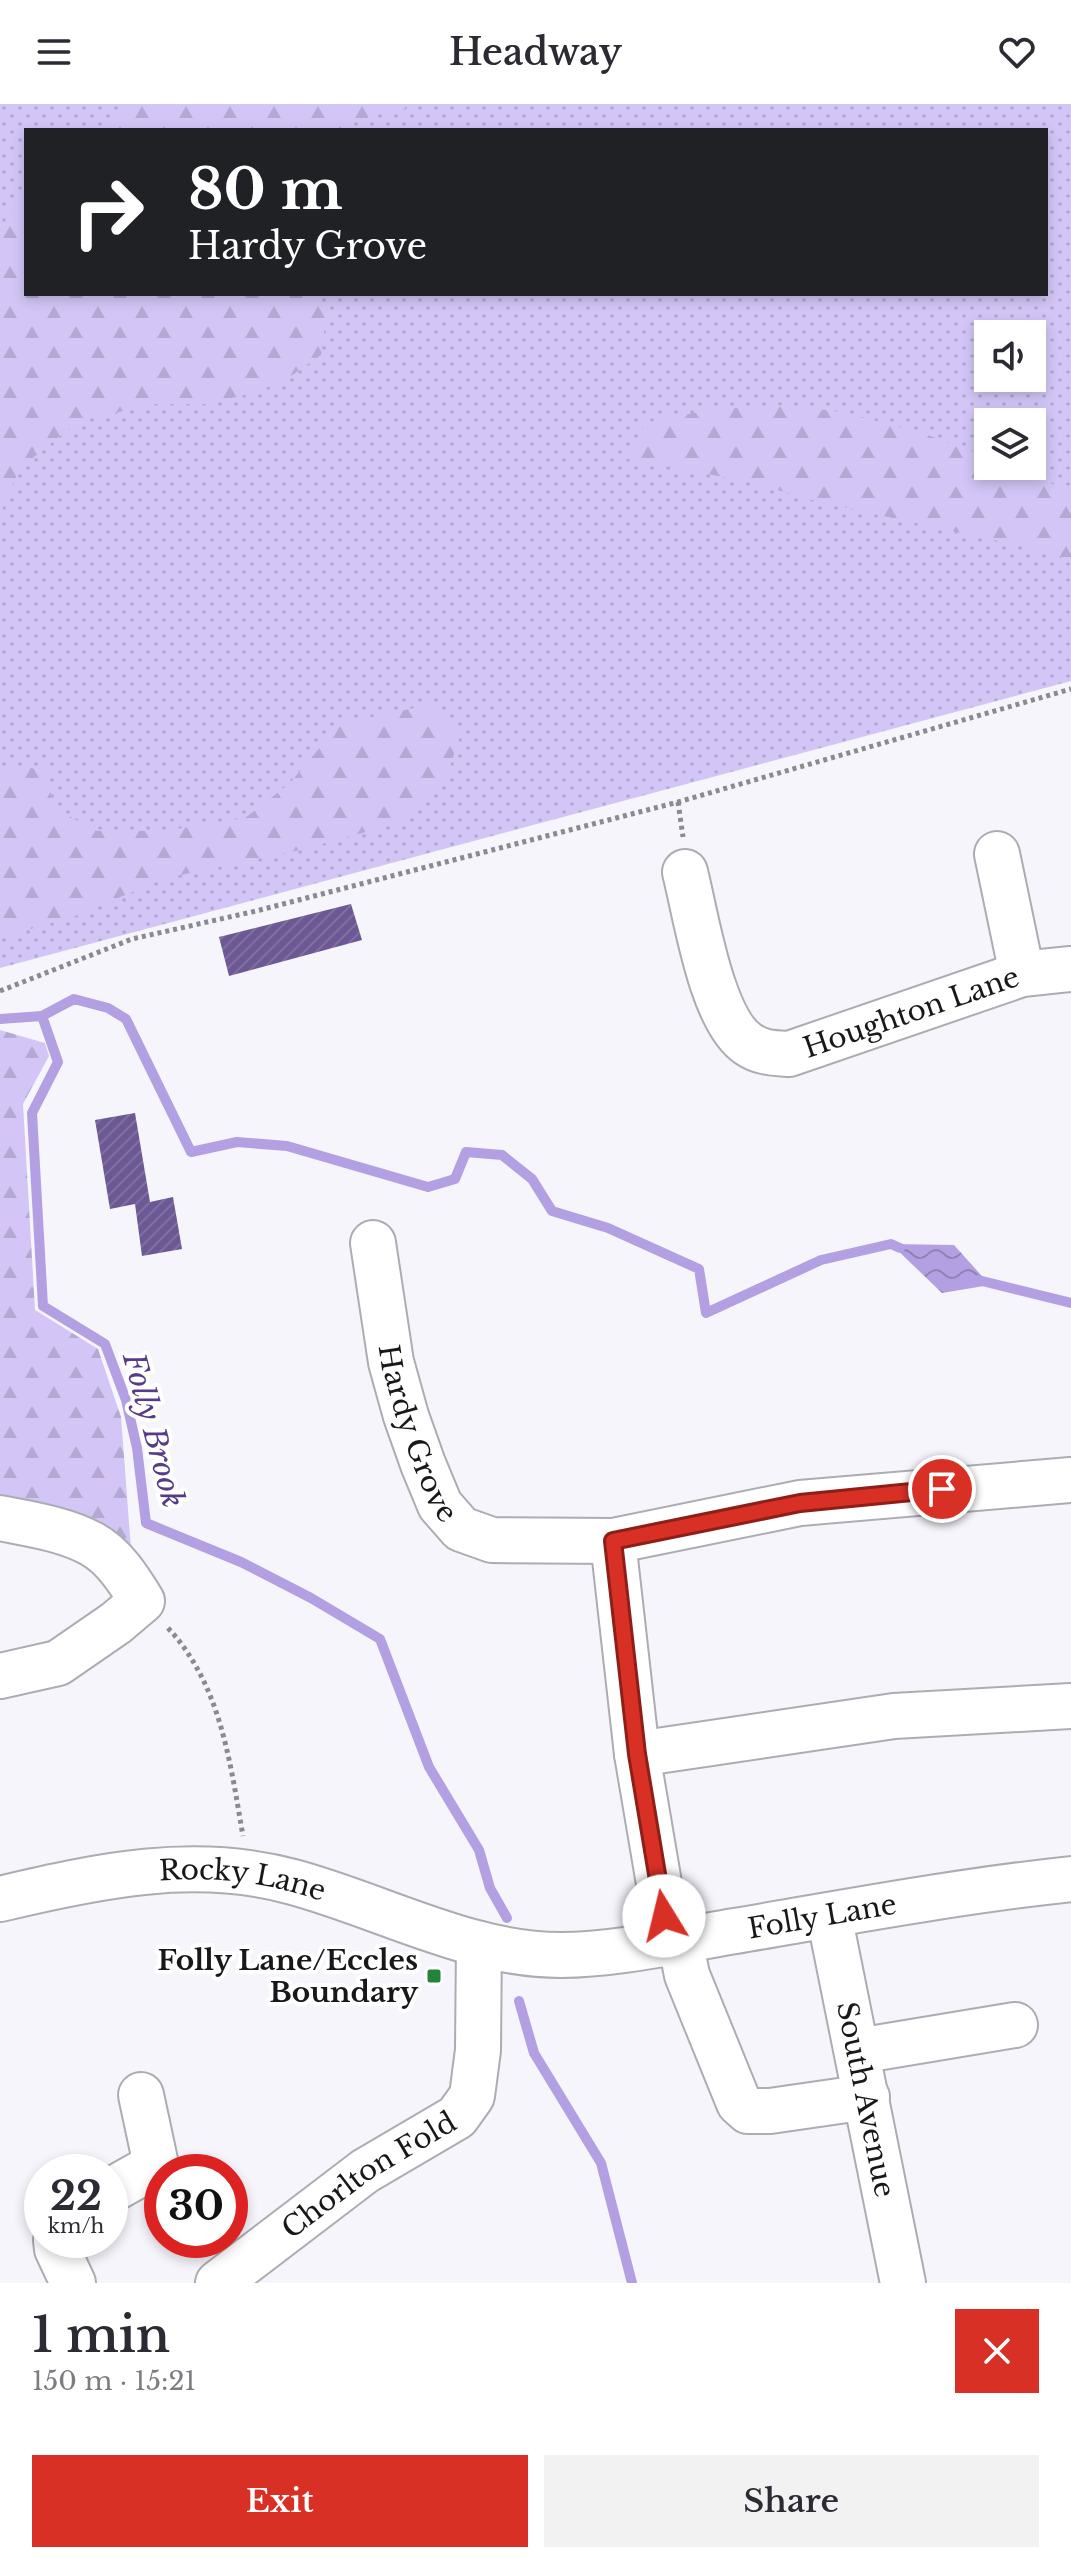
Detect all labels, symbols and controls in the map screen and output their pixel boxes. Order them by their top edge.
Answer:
icon: menu [32,30,76,74]
text: Headway [449,30,622,75]
icon: heart [995,30,1039,74]
text: 80 m [188,155,343,224]
icon: right [56,160,160,264]
text: Hardy Grove [188,224,427,269]
map controls [974,320,1046,480]
button: sound [974,320,1046,392]
button: layers [974,408,1046,480]
street label: Houghton Lane [799,959,1024,1066]
street label: Hardy Grove [371,1342,464,1530]
water label: Folly Brook [115,1347,192,1511]
pin [908,1455,976,1523]
icon: arrive [920,1467,964,1511]
street label: Rocky Lane [158,1852,330,1909]
position arrow [622,1874,706,1958]
street label: Folly Lane [745,1887,899,1947]
place label: Folly Lane/Eccles Boundary [157,1943,419,2010]
marker: Folly Lane/Eccles Boundary [425,1967,443,1985]
street label: South Avenue [829,1999,902,2200]
street label: Chorlton Fold [275,2104,463,2246]
speed limit sign: 30 [144,2154,248,2258]
text: 22 [50,2171,102,2221]
text: km/h [48,2214,104,2238]
text: 1 min [32,2305,170,2365]
button: close [955,2309,1039,2393]
text: 150 m · 15:21 [32,2365,196,2397]
button: Exit [32,2455,528,2547]
button: Share [544,2455,1039,2547]

